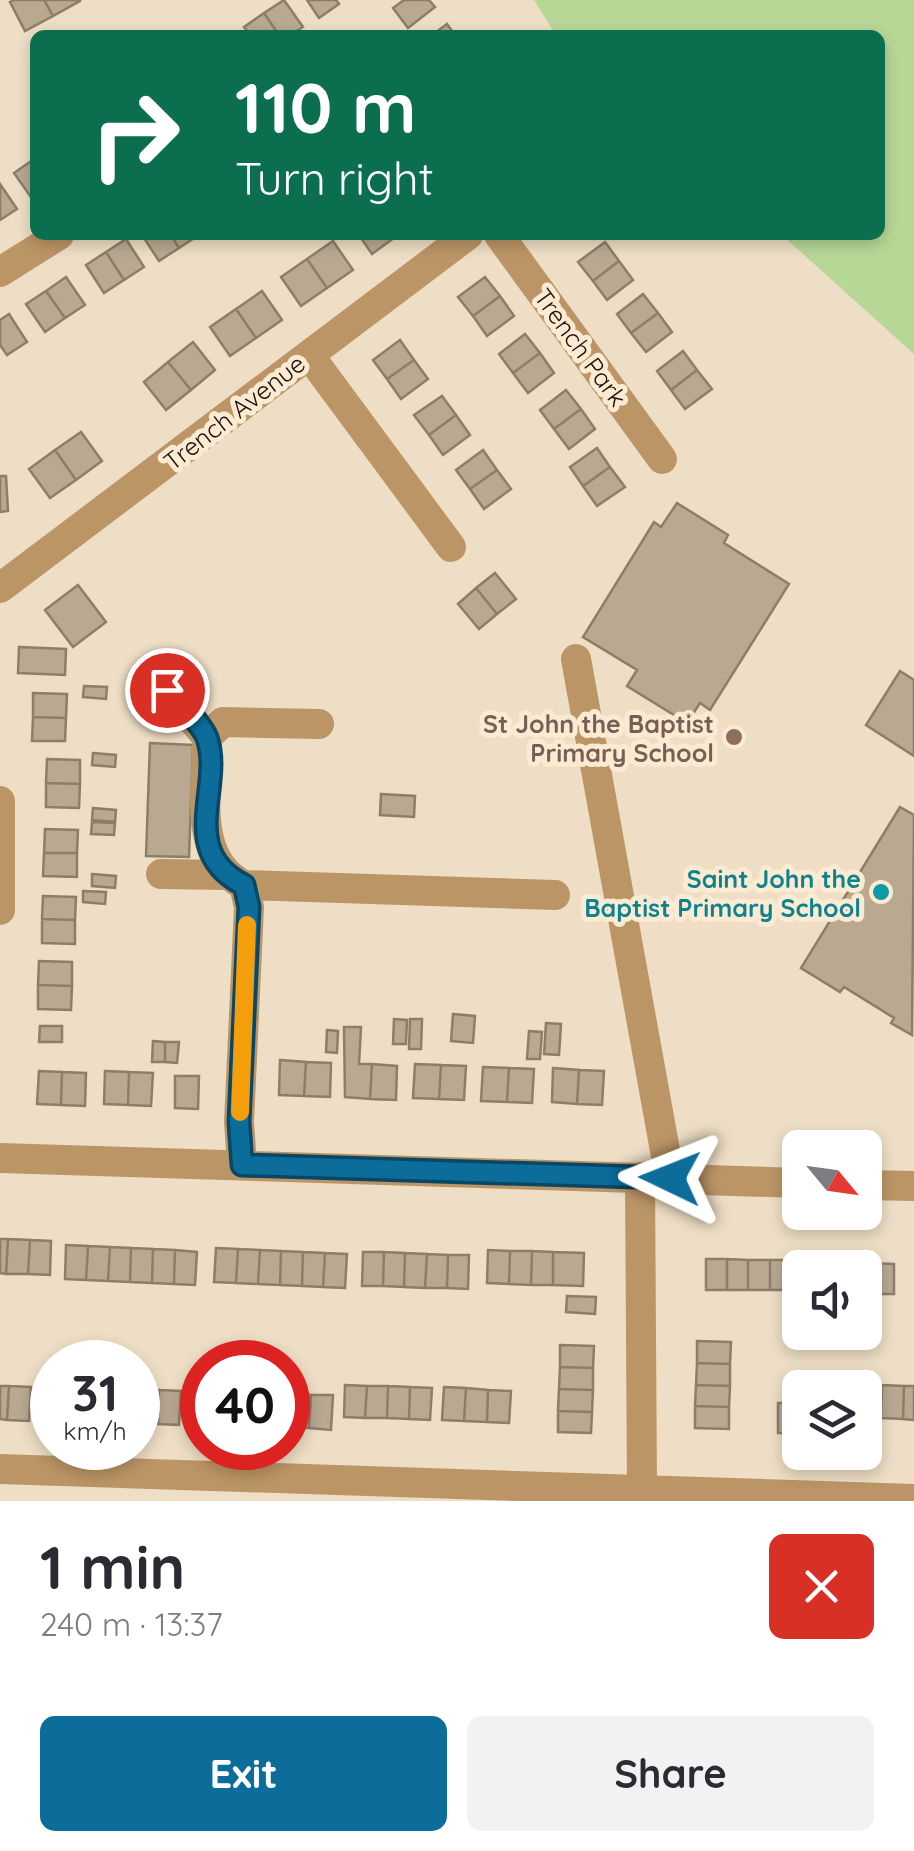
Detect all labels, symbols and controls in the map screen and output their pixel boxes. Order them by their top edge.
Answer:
text: 110 m [235,63,417,151]
icon: right [70,70,200,200]
text: Turn right [235,150,434,206]
street label: Trench Park [528,282,634,412]
street label: Trench Avenue [157,347,311,477]
pin [125,648,210,733]
icon: arrive [140,663,195,718]
place label: St John the Baptist Primary School [483,708,714,768]
marker: St John the Baptist Primary School [723,726,745,748]
place label: Saint John the Baptist Primary School [584,863,861,923]
marker: Saint John the Baptist Primary School [870,881,892,903]
position arrow [618,1126,722,1230]
north arrow [782,1130,882,1230]
map controls [782,1130,882,1470]
button: sound [782,1250,882,1350]
speed limit sign: 40 [180,1340,310,1470]
text: 31 [72,1361,118,1424]
button: layers [782,1370,882,1470]
text: km/h [63,1415,127,1446]
text: 1 min [40,1529,185,1604]
button: close [769,1534,874,1639]
text: 240 m · 13:37 [40,1604,223,1644]
button: Exit [40,1716,447,1831]
button: Share [467,1716,874,1831]

